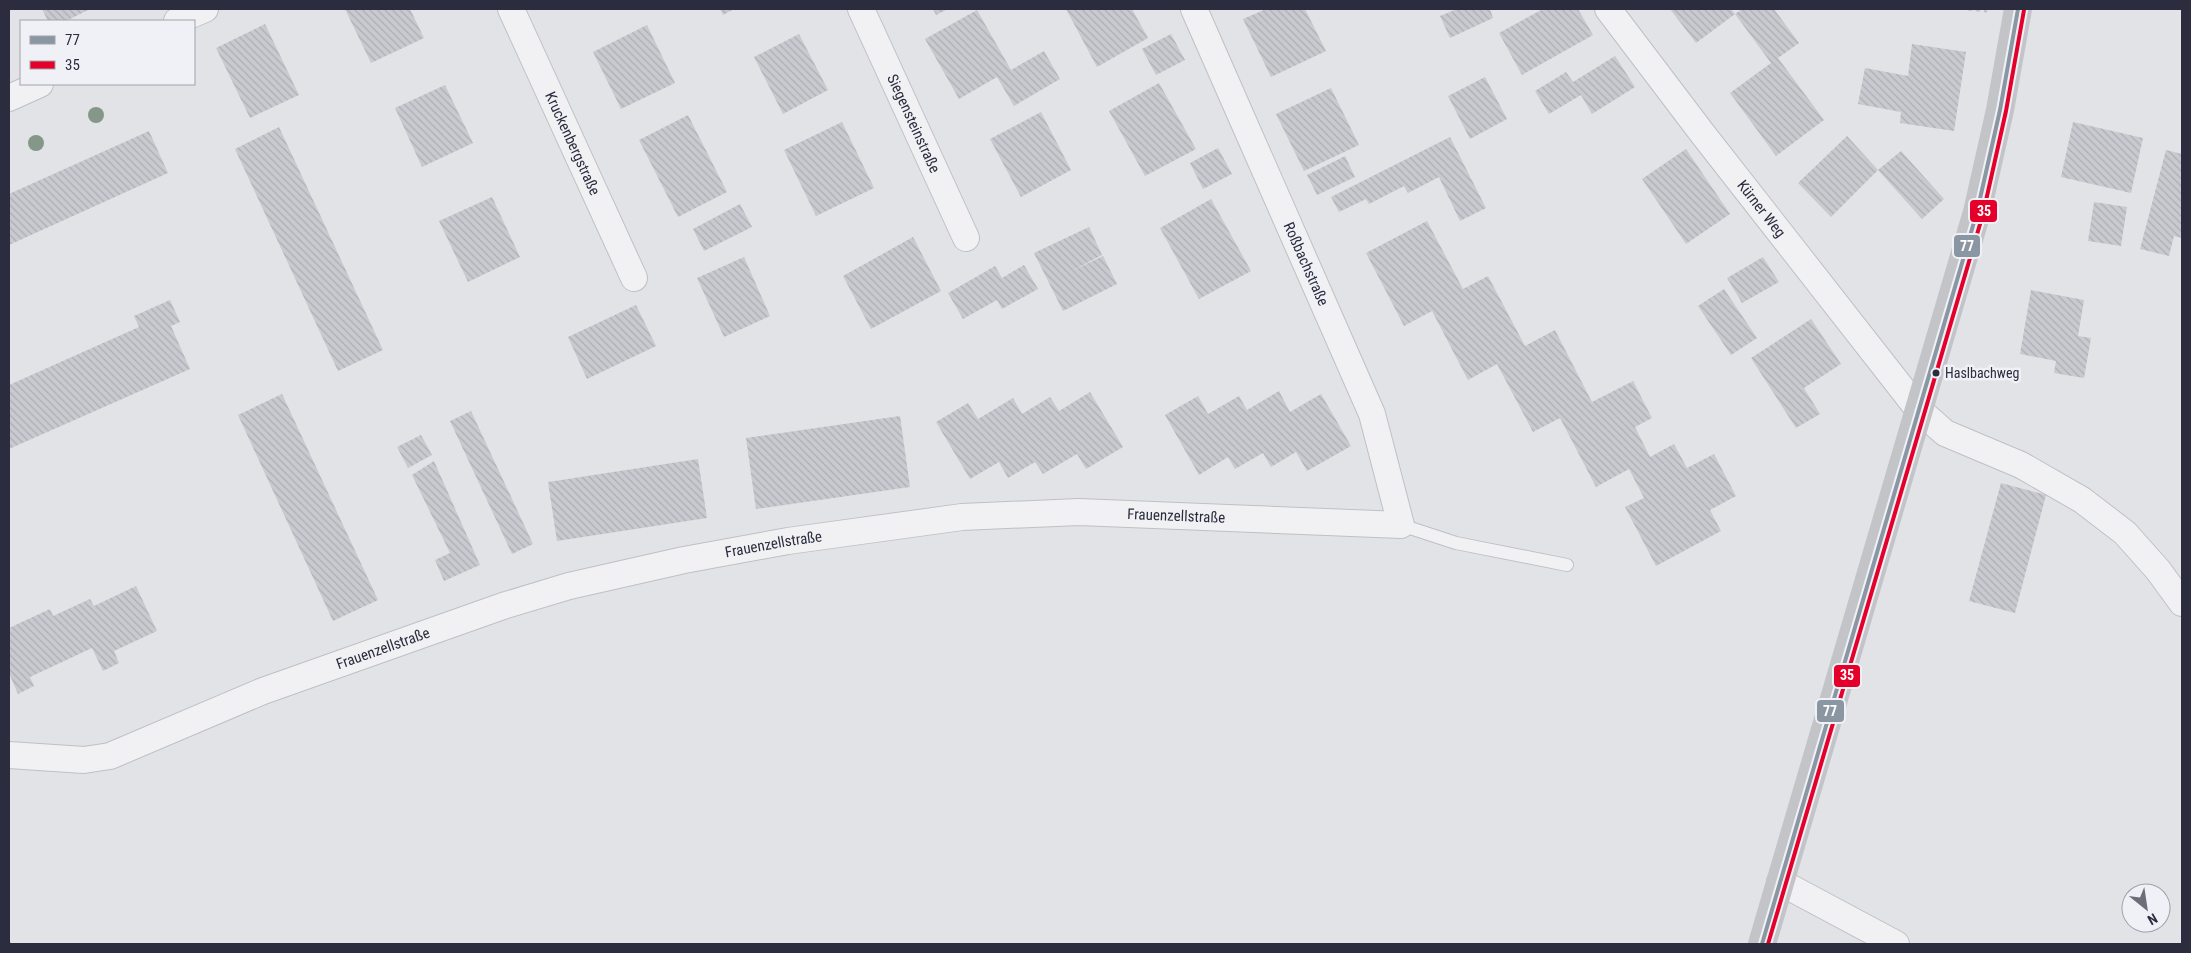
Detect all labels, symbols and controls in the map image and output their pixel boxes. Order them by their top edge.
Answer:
legend [20,20,195,85]
text: 77 [65,31,80,49]
text: 35 [65,56,80,74]
street label: Siegensteinstraße [883,71,944,176]
street label: Kruckenbergstraße [541,89,604,198]
street label: Kürner Weg [1733,177,1789,241]
line badge: 35 [1969,199,1998,223]
text: 35 [1977,203,1991,219]
street label: Roßbachstraße [1280,219,1332,309]
line badge: 77 [1953,234,1981,258]
text: 77 [1960,238,1974,254]
place label: Haslbachweg [1945,365,2019,381]
marker: Haslbachweg [1931,368,1941,378]
street label: Frauenzellstraße [1127,505,1226,527]
street label: Frauenzellstraße [723,527,823,561]
street label: Frauenzellstraße [334,624,432,673]
line badge: 35 [1833,664,1861,688]
text: 35 [1840,667,1854,683]
line badge: 77 [1816,699,1845,723]
text: 77 [1823,703,1837,719]
north arrow [2121,883,2171,933]
text: N [2145,910,2160,928]

